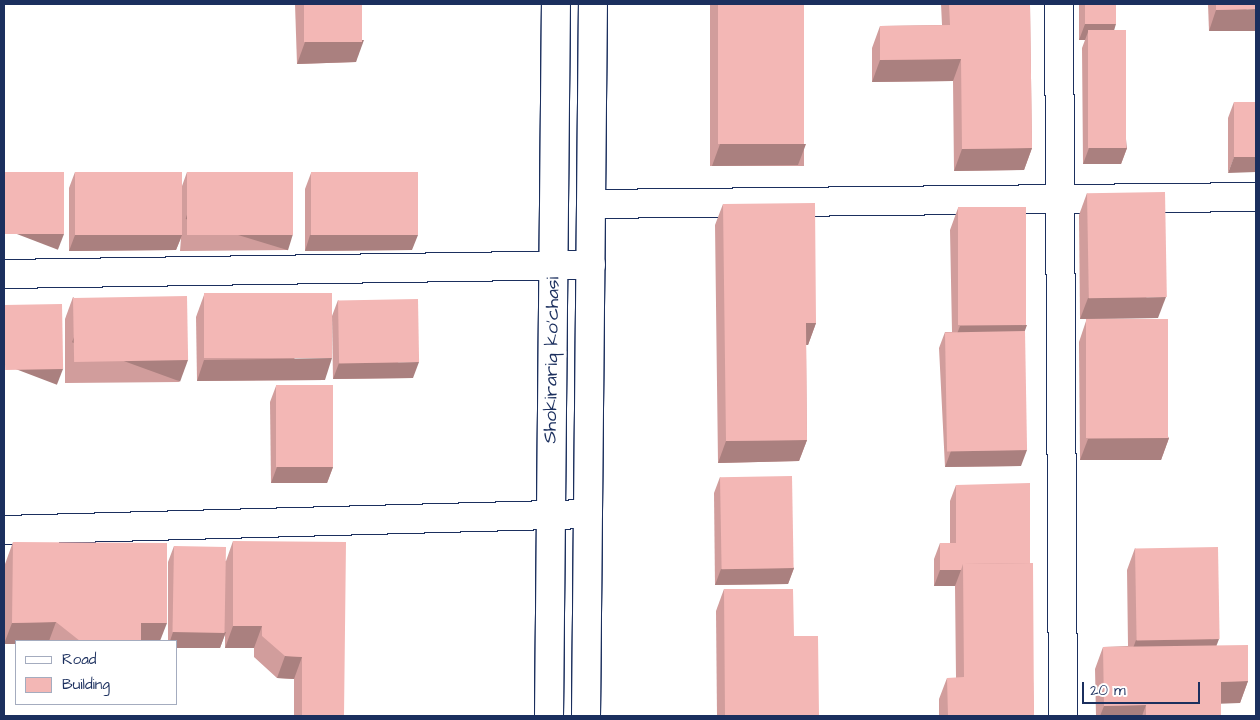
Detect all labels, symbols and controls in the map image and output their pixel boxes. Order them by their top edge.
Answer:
street label: Shokirariq ko'chasi [539,276,565,444]
legend [15,640,178,705]
text: Road [62,649,96,670]
scale bar [1085,672,1202,704]
text: Building [62,674,110,695]
text: 20 m [1090,680,1126,701]

